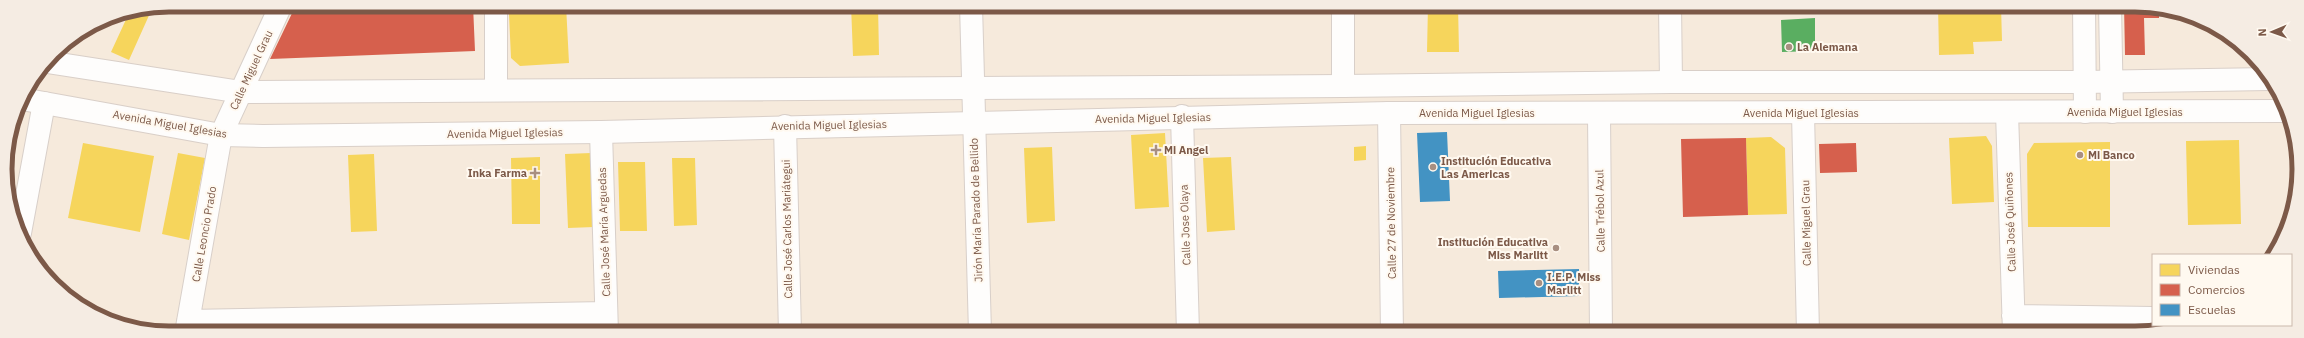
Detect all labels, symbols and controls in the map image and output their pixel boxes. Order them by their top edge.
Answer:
north arrow [2252,12,2292,52]
street label: Calle Miguel Grau [226,28,276,112]
text: N [2255,28,2269,37]
place label: La Alemana [1797,40,1858,54]
marker: La Alemana [1784,42,1794,52]
street label: Avenida Miguel Iglesias [2067,105,2183,119]
street label: Avenida Miguel Iglesias [1419,106,1535,120]
street label: Avenida Miguel Iglesias [1743,106,1859,120]
street label: Avenida Miguel Iglesias [112,107,228,141]
street label: Avenida Miguel Iglesias [1095,110,1211,126]
street label: Avenida Miguel Iglesias [771,117,887,133]
street label: Avenida Miguel Iglesias [447,125,563,141]
street label: Jirón María Parado de Bellido [966,138,986,282]
place label: Mi Angel [1164,143,1209,157]
marker: Mi Angel [1151,145,1161,155]
place label: Mi Banco [2088,148,2135,162]
marker: Mi Banco [2075,150,2085,160]
place label: Institución Educativa Las Americas [1441,154,1551,181]
street label: Calle José Carlos Mariátegui [779,159,795,299]
marker: Institución Educativa Las Americas [1428,162,1438,172]
place label: Inka Farma [468,166,527,180]
street label: Calle José María Arguedas [595,167,613,297]
street label: Calle 27 de Noviembre [1383,167,1399,279]
marker: Inka Farma [530,168,540,178]
street label: Calle Trébol Azul [1592,170,1608,252]
street label: Calle José Quiñones [2001,172,2019,272]
street label: Calle Miguel Grau [1798,180,1814,266]
street label: Calle Jose Olaya [1177,184,1193,266]
street label: Calle Leoncio Prado [189,185,219,283]
place label: Institución Educativa Miss Marlitt [1438,235,1548,262]
marker: Institución Educativa Miss Marlitt [1551,243,1561,253]
legend [2152,254,2292,326]
text: Viviendas [2188,262,2240,277]
place label: I.E.P. Miss Marlitt [1547,270,1601,297]
marker: I.E.P. Miss Marlitt [1534,278,1544,288]
text: Comercios [2188,282,2245,297]
text: Escuelas [2188,302,2236,317]

